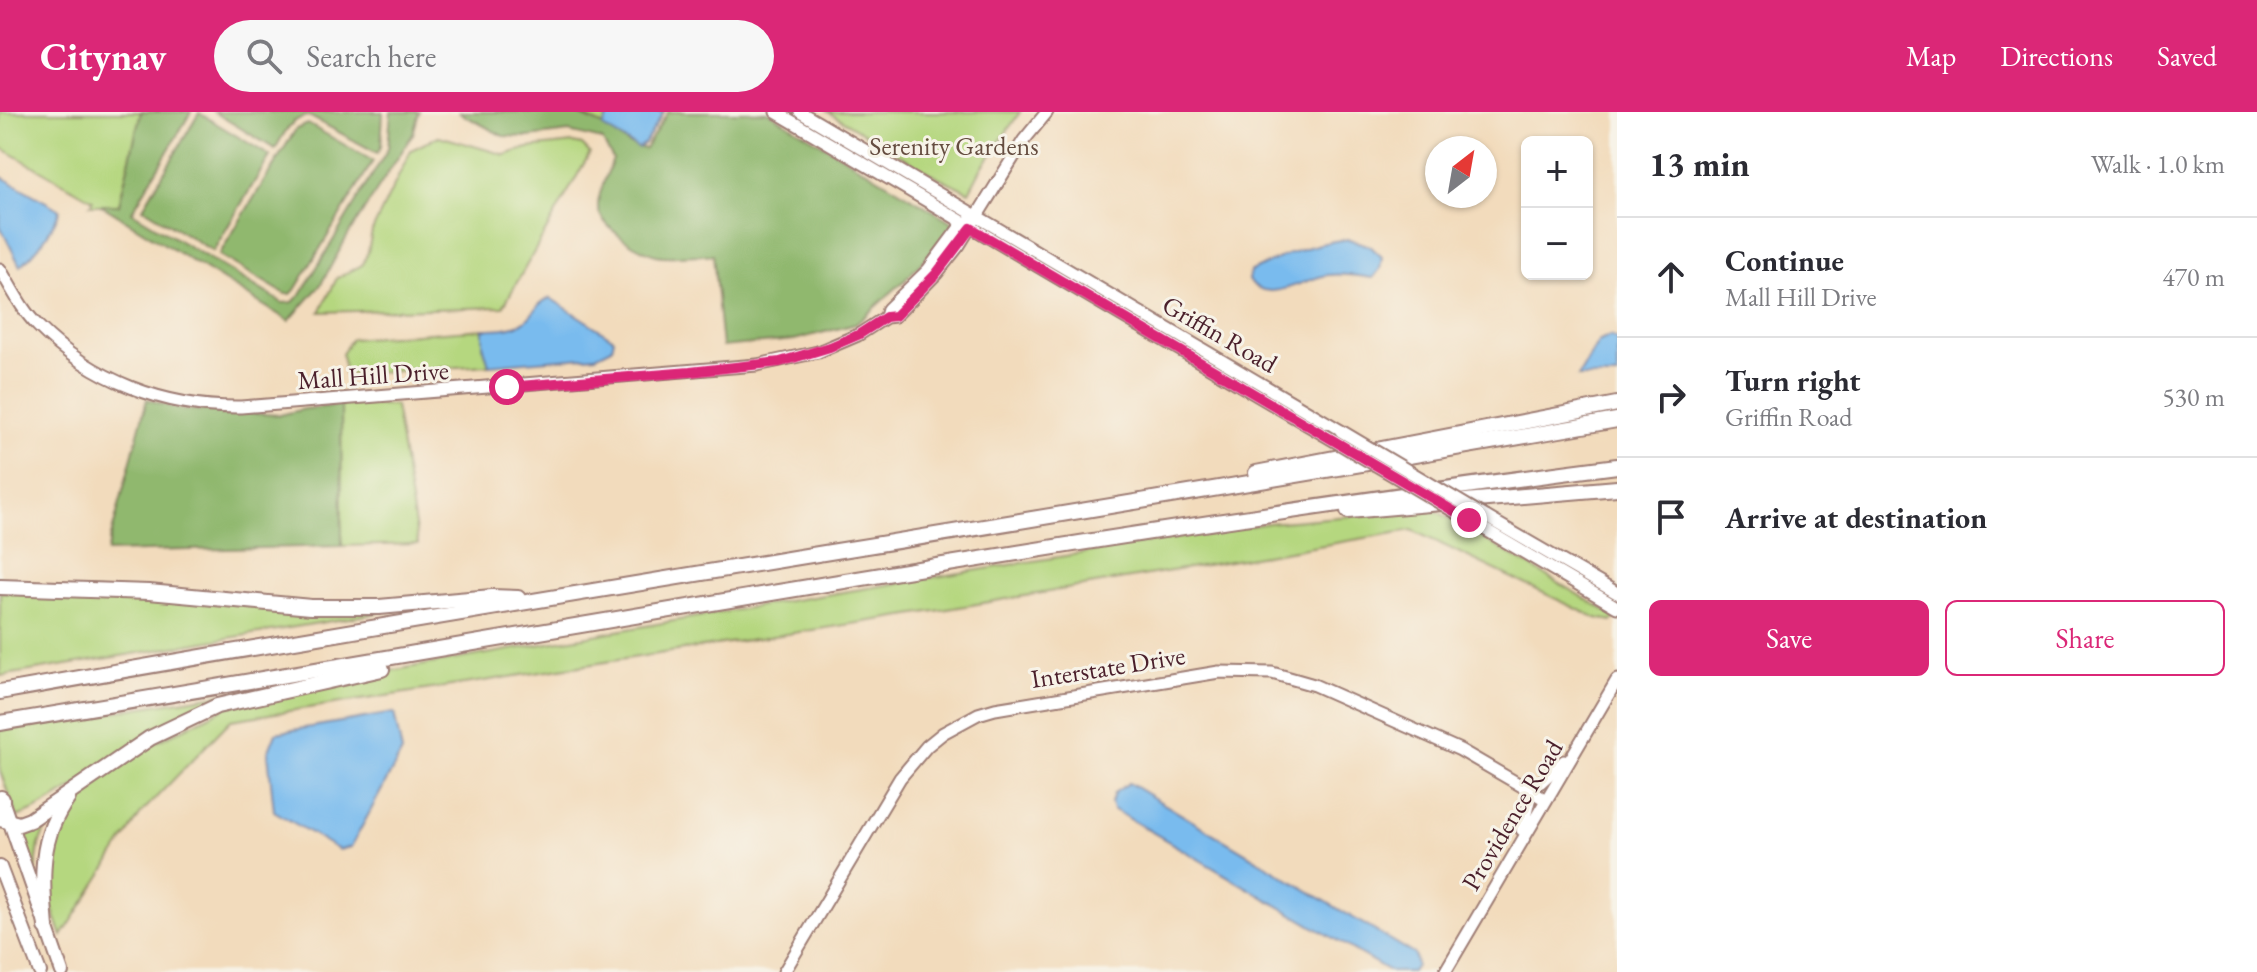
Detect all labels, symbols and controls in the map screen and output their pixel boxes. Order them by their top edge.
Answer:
search box [214,20,774,92]
text: Citynav [40,32,166,81]
icon: search [242,34,286,78]
text: Search here [306,37,436,76]
text: Map [1906,38,1956,74]
text: Directions [2000,38,2113,74]
text: Saved [2157,38,2217,74]
park label: Serenity Gardens [869,129,1039,163]
north arrow [1425,136,1497,208]
map controls [1521,136,1593,280]
button: + [1521,136,1593,208]
text: 13 min [1649,142,1750,186]
text: Walk · 1.0 km [2091,147,2225,181]
button: − [1521,208,1593,280]
text: Continue [1725,241,1844,280]
icon: ahead [1649,255,1693,299]
text: 470 m [2162,260,2225,294]
text: Mall Hill Drive [1725,280,1877,314]
street label: Griffin Road [1156,287,1284,381]
street label: Mall Hill Drive [296,353,450,397]
text: Turn right [1725,361,1861,400]
route start [489,369,525,405]
icon: right [1649,375,1693,419]
text: 530 m [2162,380,2225,414]
text: Griffin Road [1725,400,1853,434]
icon: arrive [1649,495,1693,539]
text: Arrive at destination [1725,498,1987,537]
route end [1451,502,1487,538]
button: Save [1649,600,1929,676]
button: Share [1945,600,2225,676]
street label: Interstate Drive [1029,638,1187,696]
street label: Providence Road [1454,733,1571,897]

